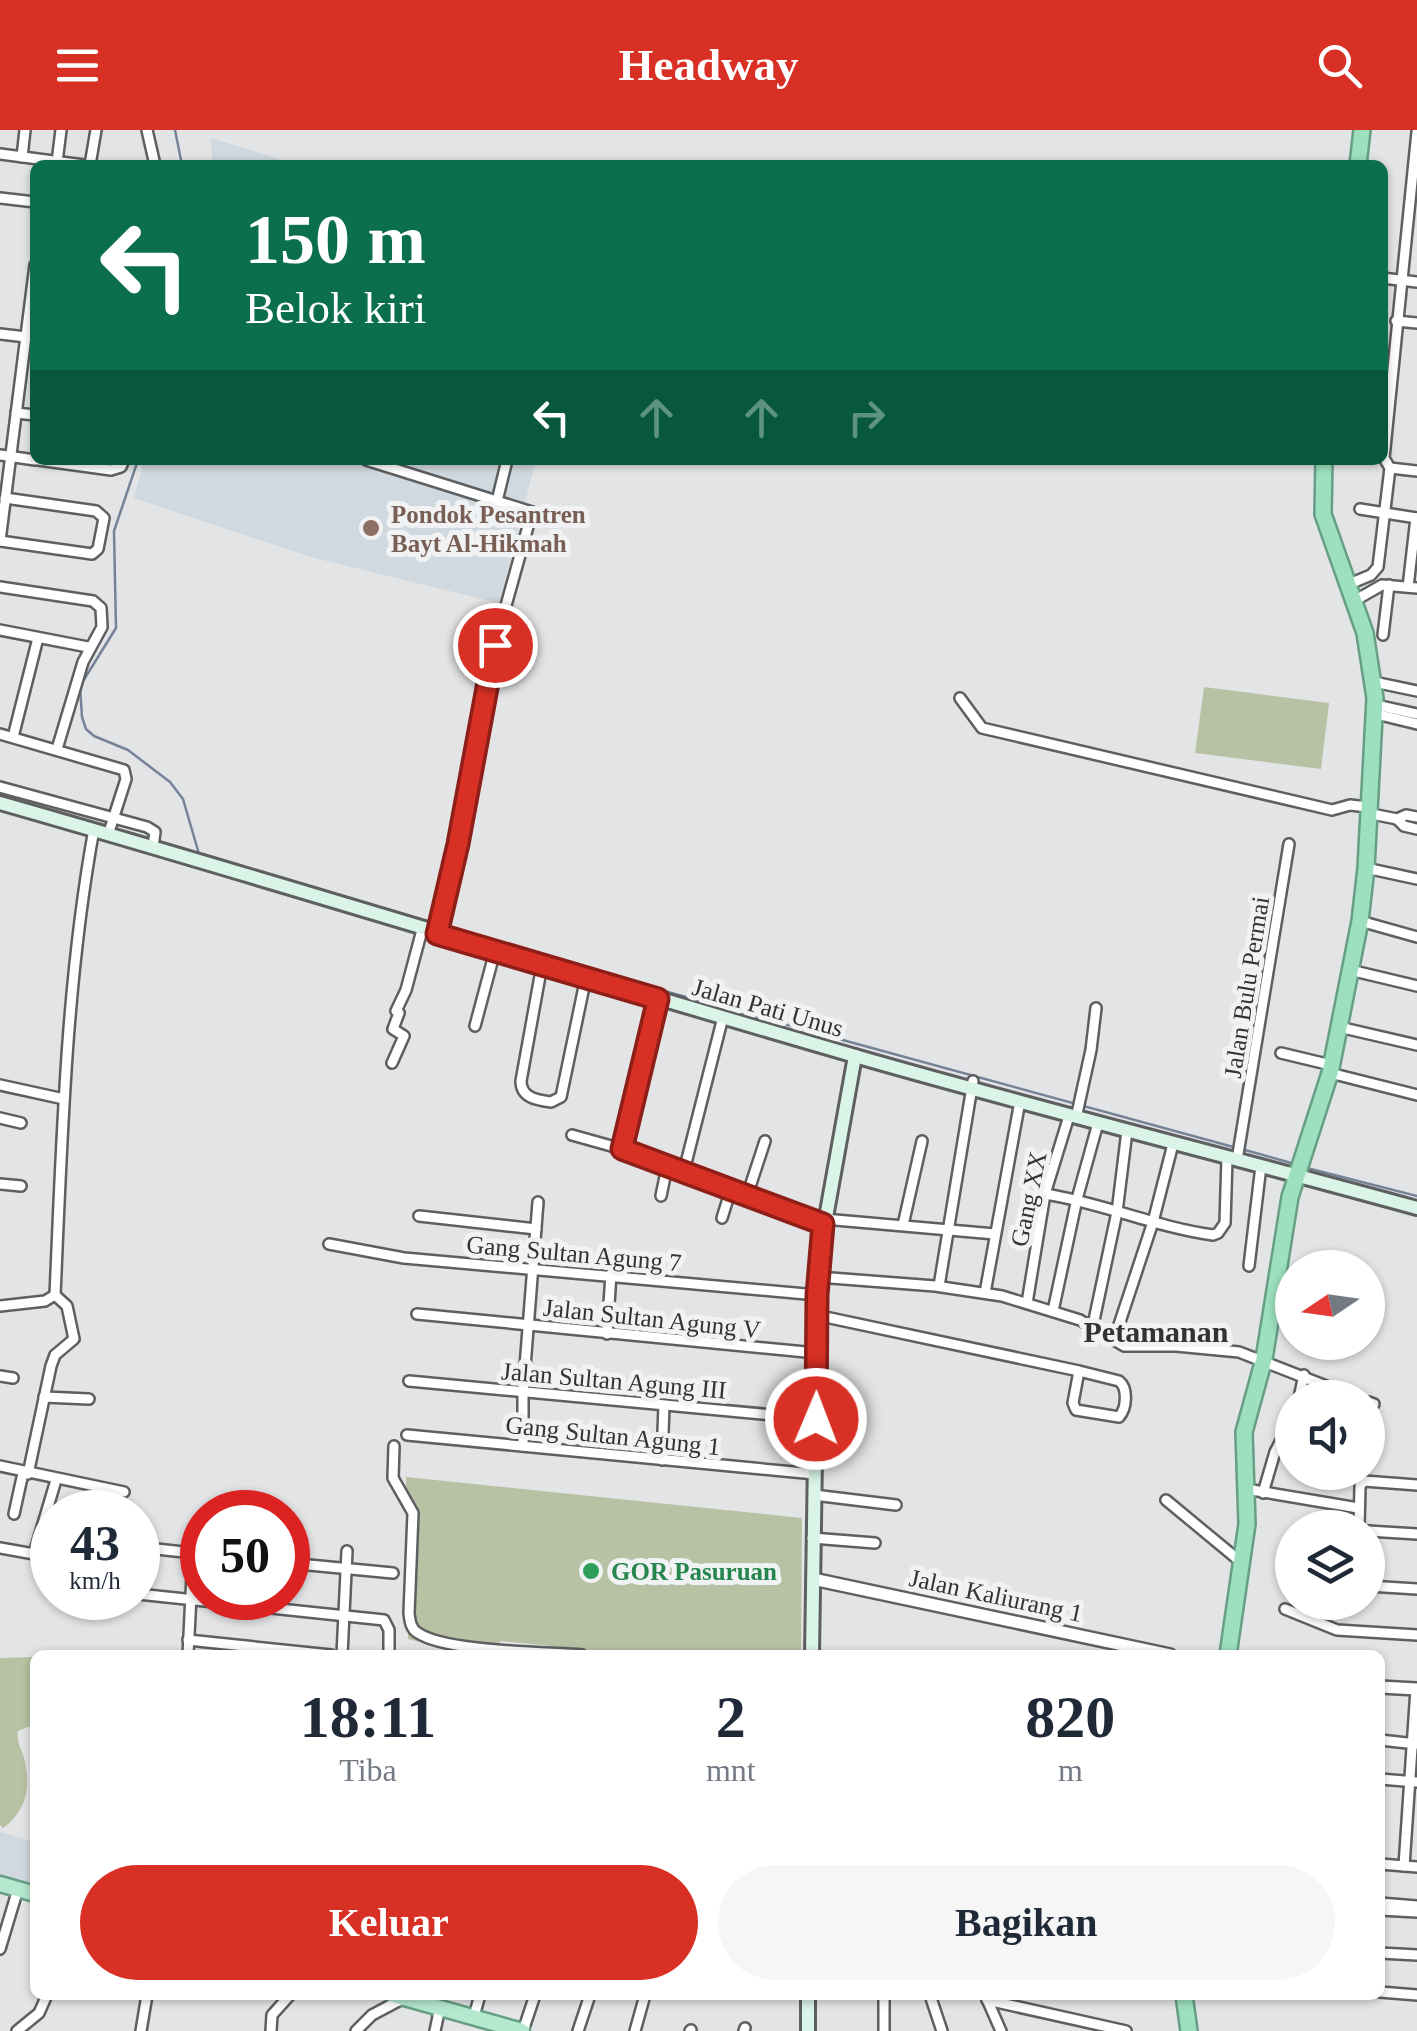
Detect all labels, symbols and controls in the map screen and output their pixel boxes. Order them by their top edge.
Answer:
icon: menu [50,38,105,93]
icon: search [1312,38,1367,93]
text: Headway [619,40,799,90]
icon: left [80,200,210,330]
text: 150 m [245,201,426,278]
text: Belok kiri [245,283,426,333]
icon: left [524,390,579,445]
icon: ahead [629,390,684,445]
icon: ahead [734,390,789,445]
icon: right [839,390,894,445]
place label: Pondok Pesantren Bayt Al-Hikmah [391,501,586,557]
marker: Pondok Pesantren Bayt Al-Hikmah [360,517,382,539]
pin [453,603,538,688]
icon: arrive [468,618,523,673]
street label: Jalan Bulu Permai [1219,894,1274,1080]
street label: Jalan Pati Unus [689,973,846,1042]
street label: Gang XX [1005,1149,1052,1249]
street label: Gang Sultan Agung 7 [465,1231,683,1276]
north arrow [1275,1250,1385,1360]
map controls [1275,1250,1385,1620]
street label: Jalan Sultan Agung V [542,1294,762,1343]
district label: Petamanan [1084,1315,1229,1348]
street label: Jalan Sultan Agung III [500,1357,728,1404]
position arrow [764,1367,868,1471]
button: sound [1275,1380,1385,1490]
street label: Gang Sultan Agung 1 [504,1411,722,1460]
speed limit sign: 50 [180,1490,310,1620]
button: layers [1275,1510,1385,1620]
text: 43 [70,1515,120,1571]
place label: GOR Pasuruan [611,1558,777,1585]
marker: GOR Pasuruan [580,1560,602,1582]
street label: Jalan Kaliurang 1 [907,1564,1085,1627]
text: km/h [69,1567,121,1594]
text: 18:11 [300,1684,436,1750]
text: 2 [716,1684,746,1750]
text: 820 [1025,1684,1115,1750]
text: Tiba [339,1752,397,1788]
text: mnt [706,1752,756,1788]
text: m [1058,1752,1083,1788]
button: Keluar [80,1865,698,1980]
button: Bagikan [718,1865,1335,1980]

